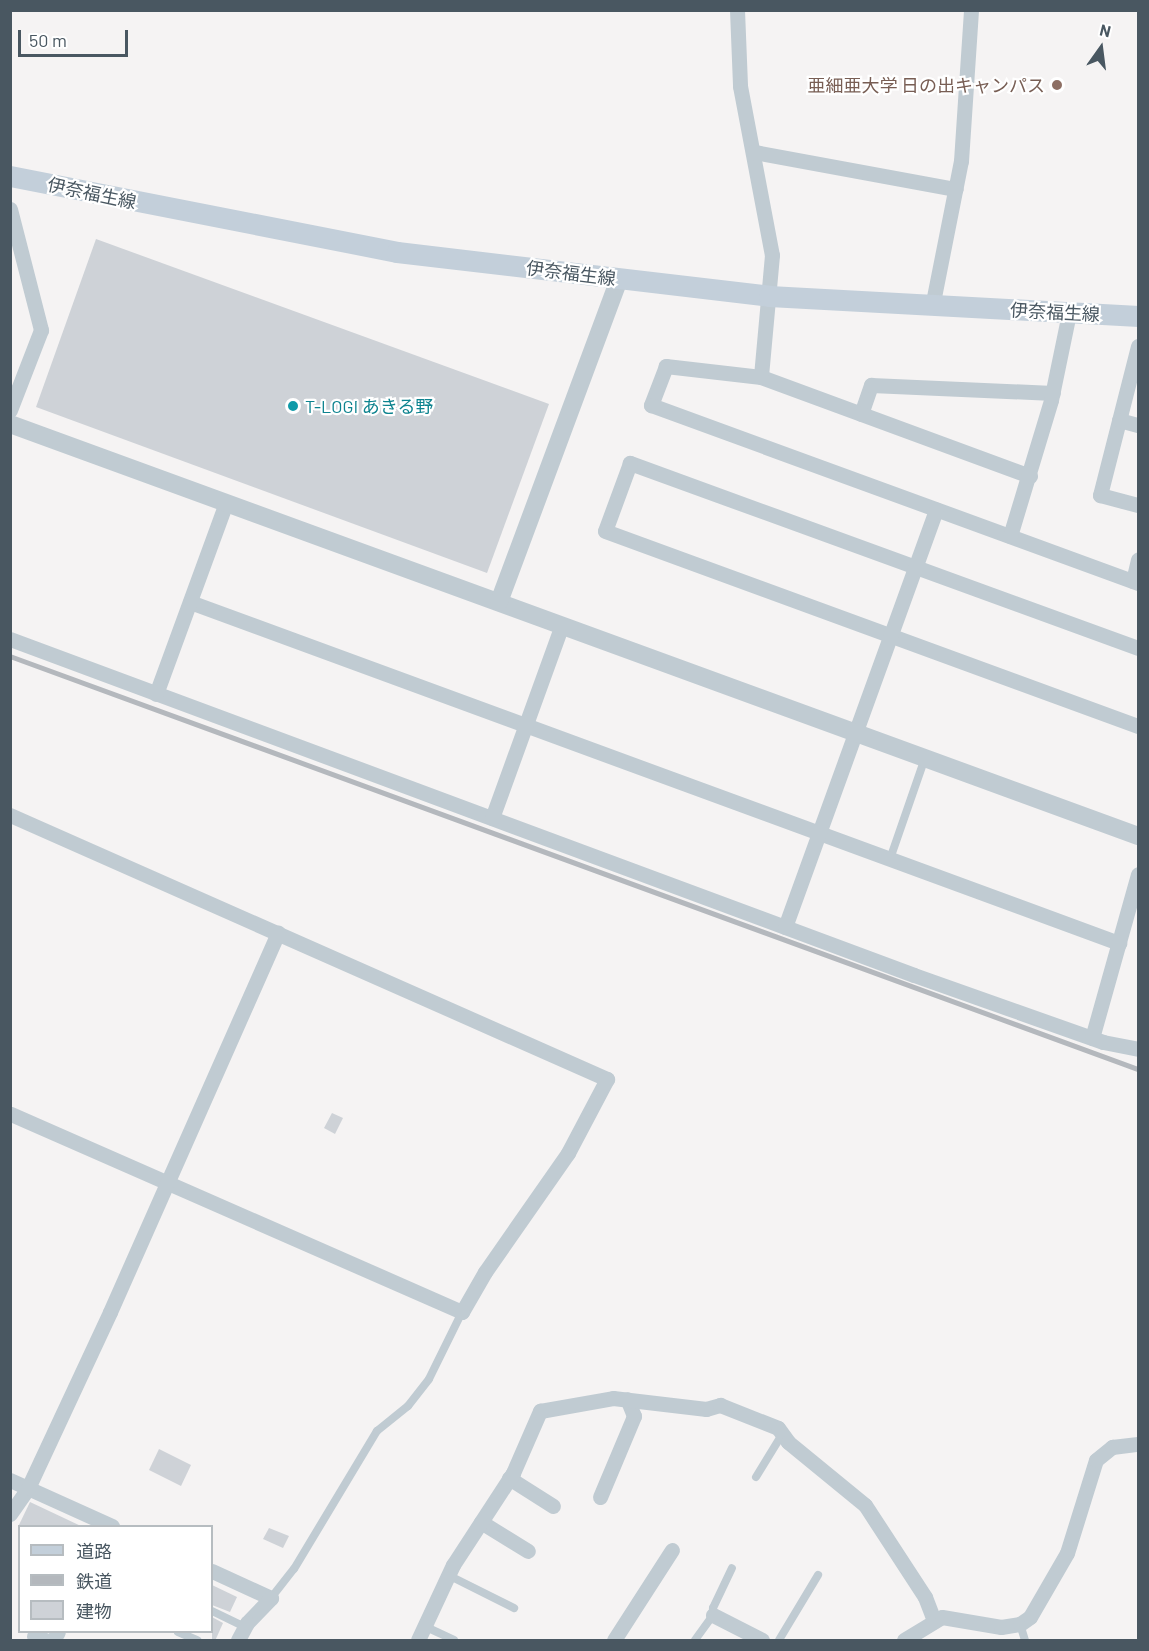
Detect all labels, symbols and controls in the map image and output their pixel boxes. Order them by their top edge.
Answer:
scale bar [21,18,130,56]
north arrow [1071,18,1131,78]
text: N [1098,20,1113,41]
text: 50 m [29,29,67,51]
place label: 亜細亜大学 日の出キャンパス [807,74,1045,96]
marker: 亜細亜大学 日の出キャンパス [1050,78,1064,92]
street label: 伊奈福生線 [46,173,138,213]
street label: 伊奈福生線 [525,257,617,289]
street label: 伊奈福生線 [1009,299,1101,325]
place label: T-LOGI あきる野 [305,395,434,417]
marker: T-LOGI あきる野 [286,399,300,413]
legend [18,1525,213,1633]
text: 道路 [76,1540,112,1562]
text: 鉄道 [76,1570,112,1592]
text: 建物 [76,1600,112,1622]

